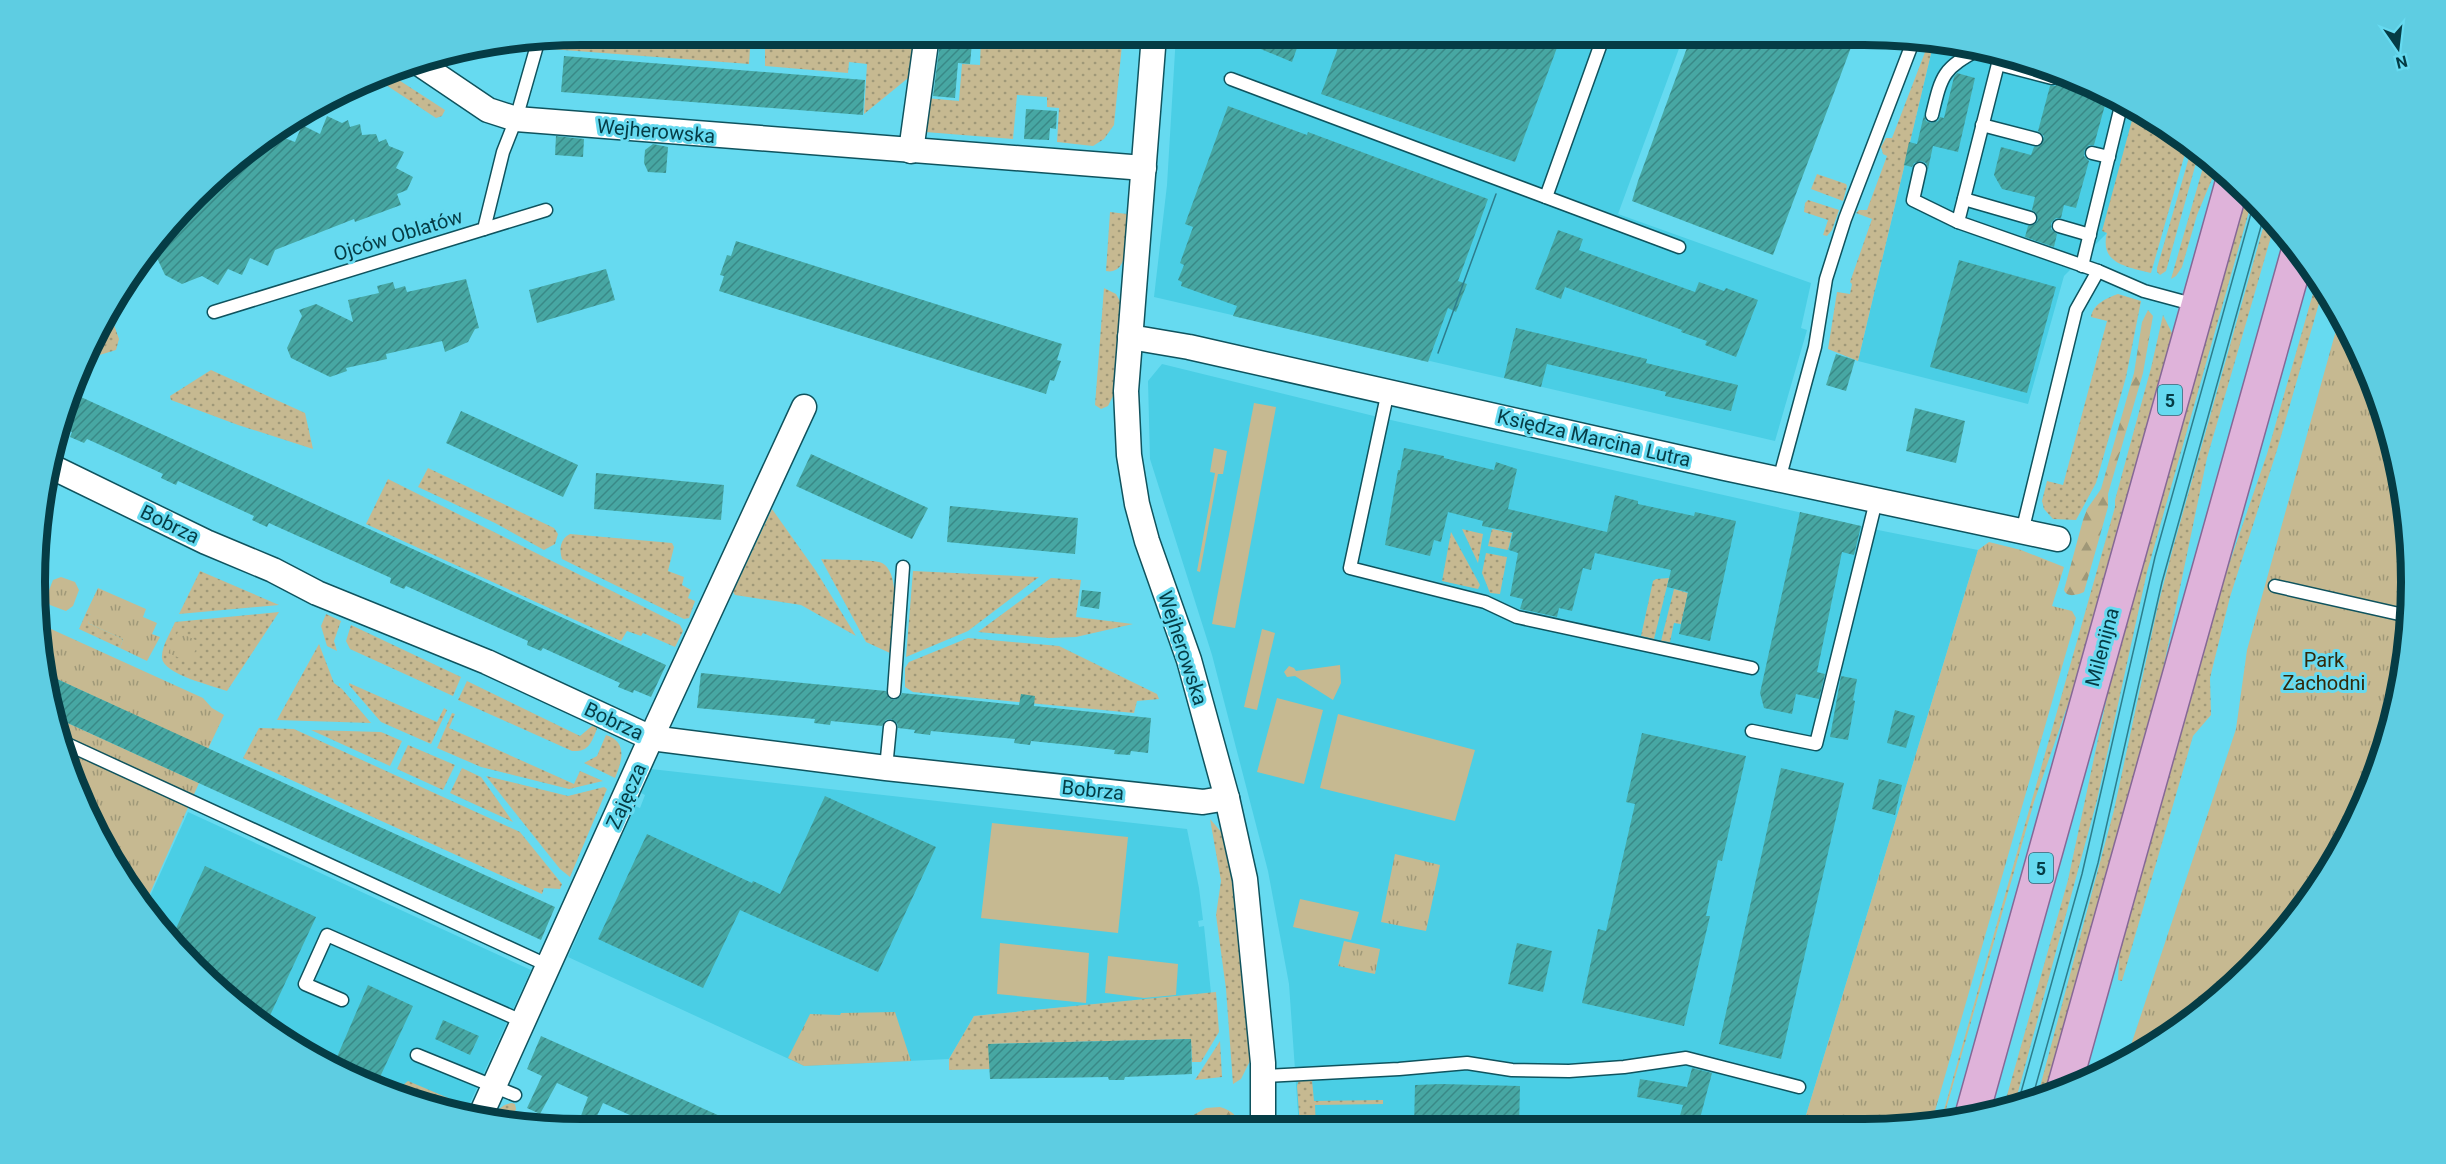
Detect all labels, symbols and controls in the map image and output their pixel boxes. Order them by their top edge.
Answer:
north arrow [2368,18,2428,78]
text: N [2394,51,2409,73]
street label: Wejherowska [596,114,716,148]
street label: Ojców Oblatów [330,204,466,266]
road number: 5 [2158,385,2182,415]
street label: Księdza Marcina Lutra [1495,404,1693,472]
street label: Bobrza [137,499,203,549]
street label: Wejherowska [1153,588,1213,708]
street label: Milenijna [2080,605,2124,689]
park label: Park Zachodni [2283,648,2365,695]
street label: Bobrza [581,697,647,745]
street label: Zajęcza [601,759,651,833]
street label: Bobrza [1061,775,1125,805]
road number: 5 [2029,853,2053,883]

